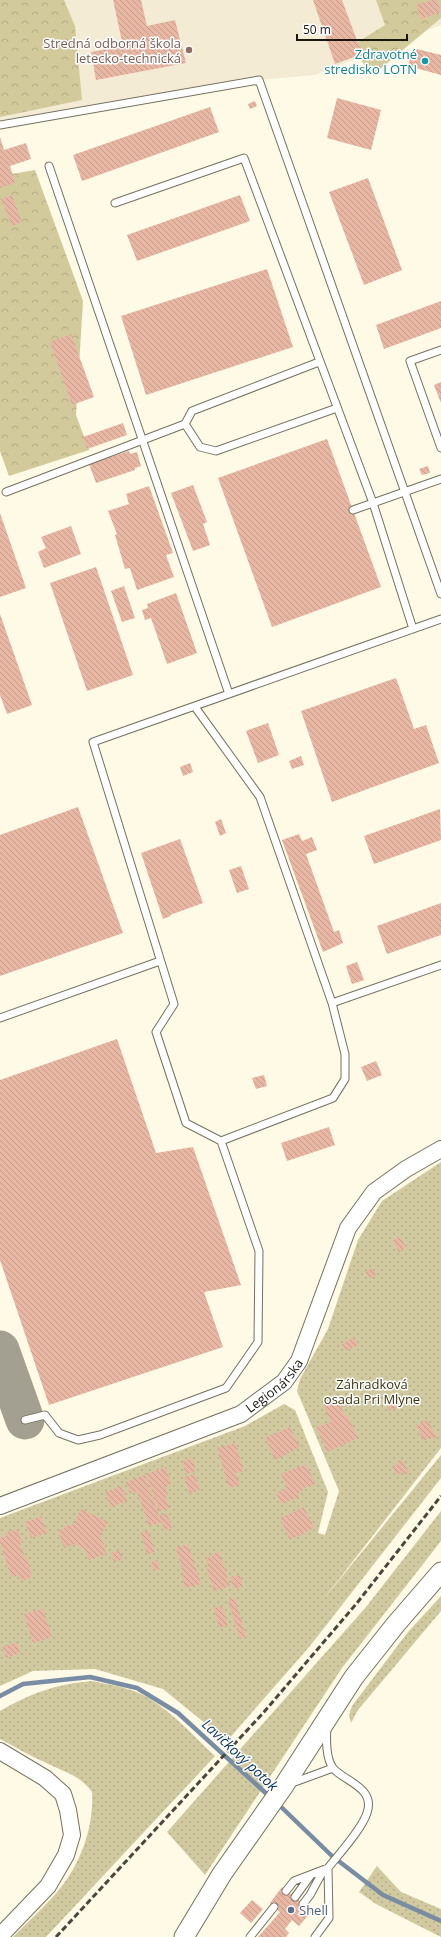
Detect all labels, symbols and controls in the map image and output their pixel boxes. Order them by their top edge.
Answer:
scale bar [297,16,407,42]
text: 50 m [303,21,331,38]
place label: Stredná odborná škola letecko-technická [43,34,181,67]
marker: Stredná odborná škola letecko-technická [184,45,194,55]
place label: Zdravotné stredisko LOTN [324,45,417,78]
marker: Zdravotné stredisko LOTN [420,56,430,66]
street label: Legionárska [242,1355,307,1417]
park label: Záhradková osada Pri Mlyne [324,1375,420,1408]
water label: Lavičkový potok [198,1714,283,1796]
place label: Shell [299,1901,328,1919]
marker: Shell [286,1905,296,1915]

